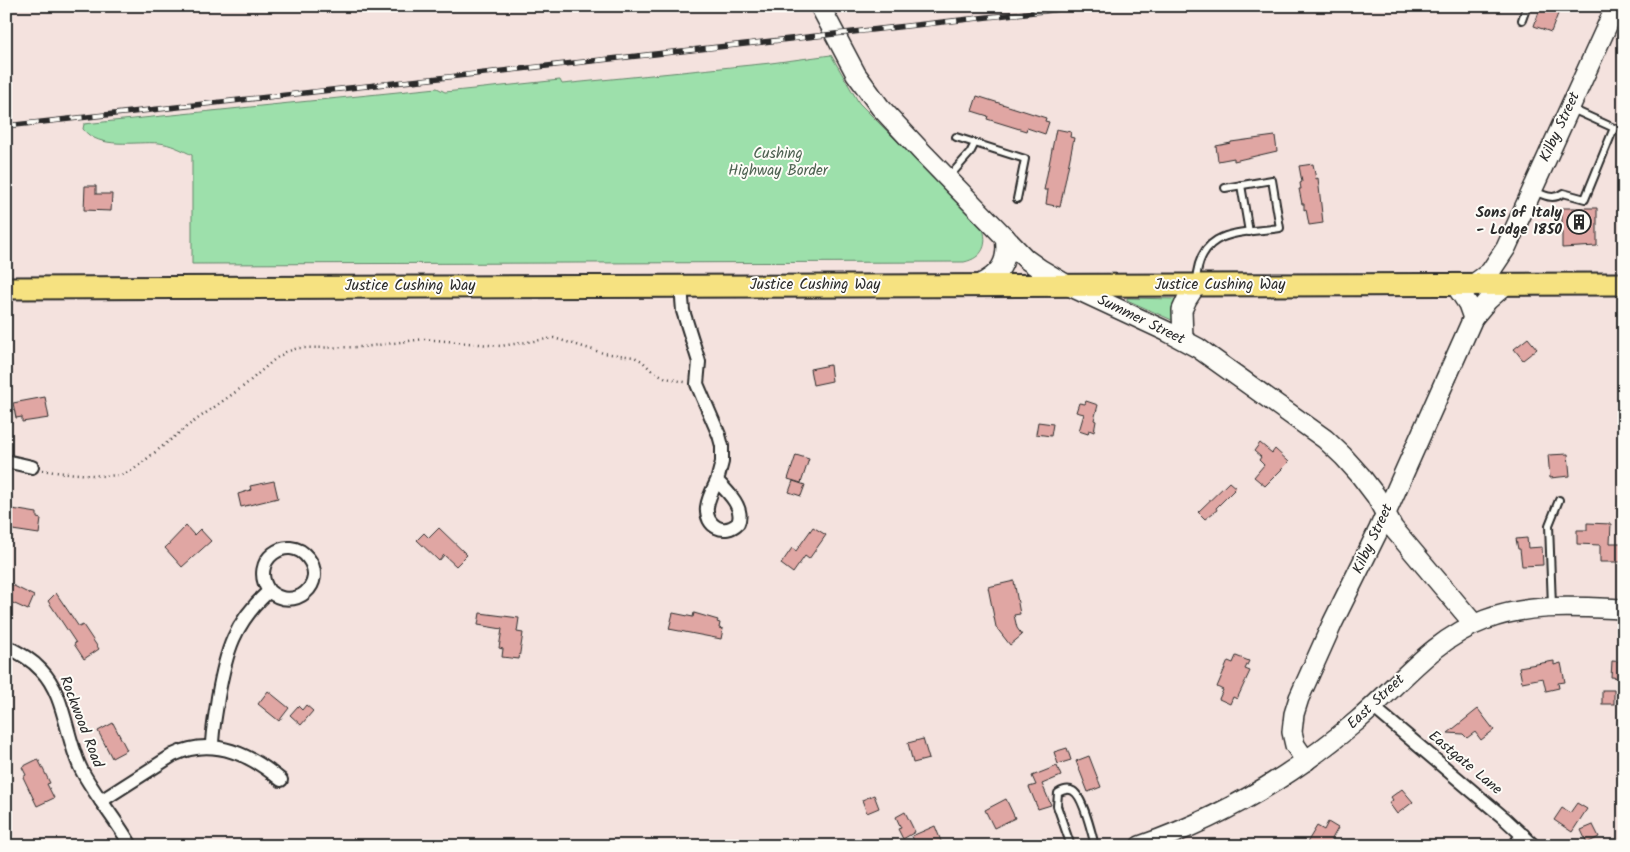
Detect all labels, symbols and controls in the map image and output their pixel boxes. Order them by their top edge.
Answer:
street label: Kilby Street [1533,88,1587,166]
park label: Cushing Highway Border [728,142,829,183]
place label: Sons of Italy - Lodge 1850 [1476,201,1562,242]
building icon: Sons of Italy - Lodge 1850 [1566,209,1592,235]
street label: Justice Cushing Way [750,273,881,297]
street label: Justice Cushing Way [1155,273,1286,297]
street label: Justice Cushing Way [345,274,476,298]
street label: Summer Street [1093,288,1189,352]
street label: Kilby Street [1346,500,1400,578]
street label: East Street [1341,669,1411,735]
street label: Rockwood Road [53,673,110,772]
street label: Eastgate Lane [1423,725,1508,802]

